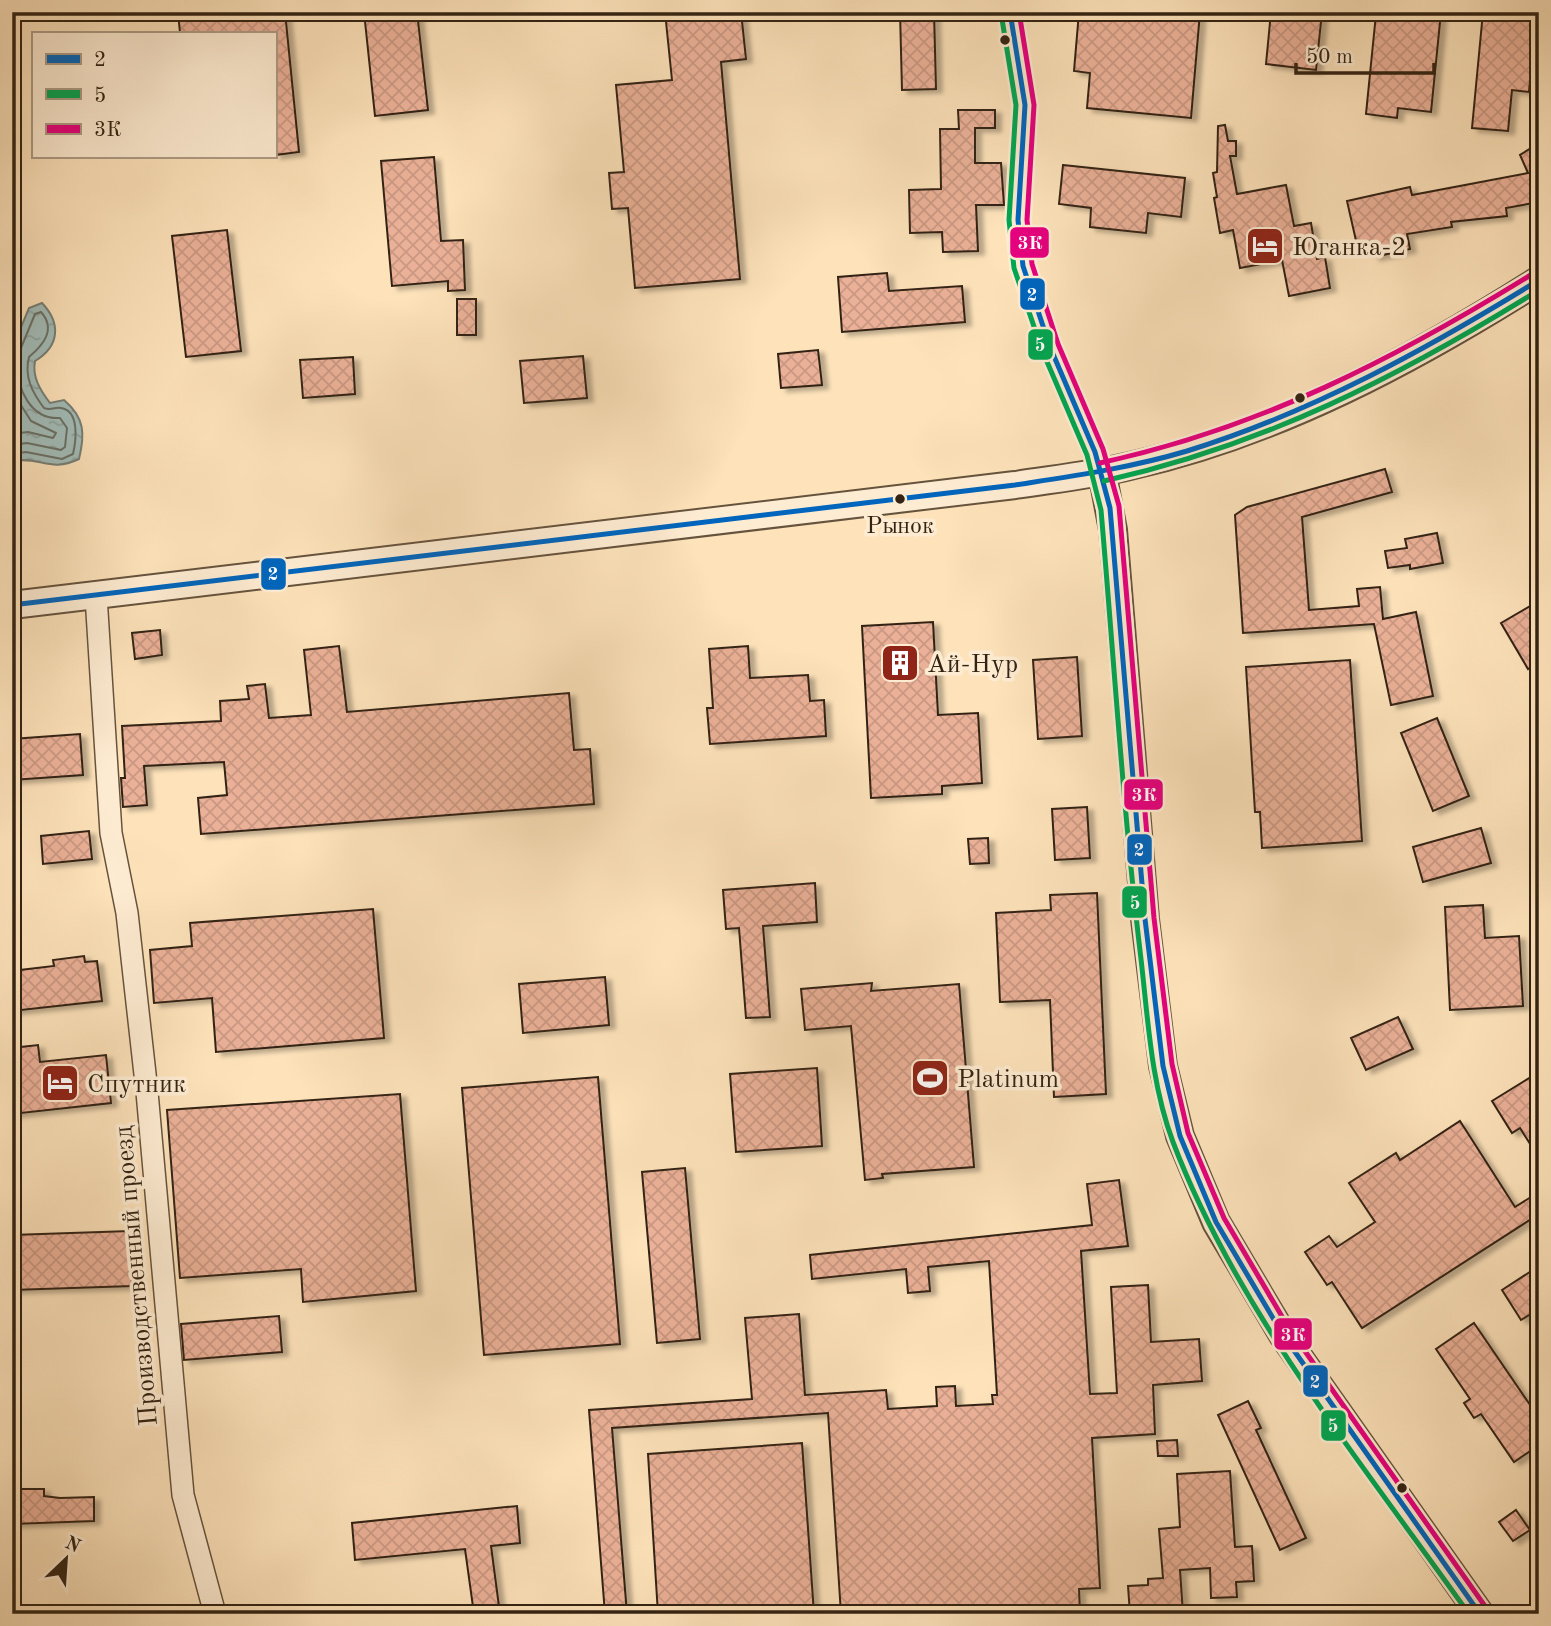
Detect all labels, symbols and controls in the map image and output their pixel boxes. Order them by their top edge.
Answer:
legend [32,32,276,158]
scale bar [1296,32,1434,76]
unlabelled marker [998,33,1012,47]
text: 50 m [1306,47,1353,68]
text: 2 [94,50,106,71]
text: 5 [94,86,106,107]
text: 3К [94,120,121,141]
hotel icon: Юганка-2 [1244,225,1286,267]
line badge: 3К [1009,226,1050,259]
text: 3К [1017,235,1043,254]
place label: Юганка-2 [1292,235,1406,261]
line badge: 2 [1019,277,1046,311]
text: 2 [1026,287,1038,306]
line badge: 5 [1027,328,1054,361]
text: 5 [1034,337,1046,356]
unlabelled marker [1293,391,1307,405]
marker: Рынок [893,492,907,506]
place label: Рынок [866,515,934,539]
line badge: 2 [260,557,287,591]
text: 2 [267,566,279,585]
building icon: Ай-Нур [879,642,921,684]
place label: Ай-Нур [927,652,1018,678]
line badge: 3К [1123,778,1164,811]
text: 3К [1131,787,1157,806]
line badge: 2 [1126,833,1153,866]
text: 2 [1133,842,1145,861]
line badge: 5 [1121,885,1148,919]
text: 5 [1129,895,1141,914]
sports icon: Platinum [909,1057,951,1099]
hotel icon: Спутник [39,1062,81,1104]
place label: Platinum [957,1067,1059,1093]
place label: Спутник [87,1072,186,1098]
street label: Производственный проезд [111,1124,163,1427]
line badge: 3К [1273,1317,1313,1351]
text: 3К [1280,1327,1306,1346]
line badge: 2 [1302,1364,1329,1398]
text: 2 [1309,1374,1321,1393]
line badge: 5 [1320,1409,1347,1442]
text: 5 [1327,1418,1339,1437]
unlabelled marker [1395,1481,1409,1495]
north arrow [32,1524,102,1594]
text: N [62,1534,83,1558]

